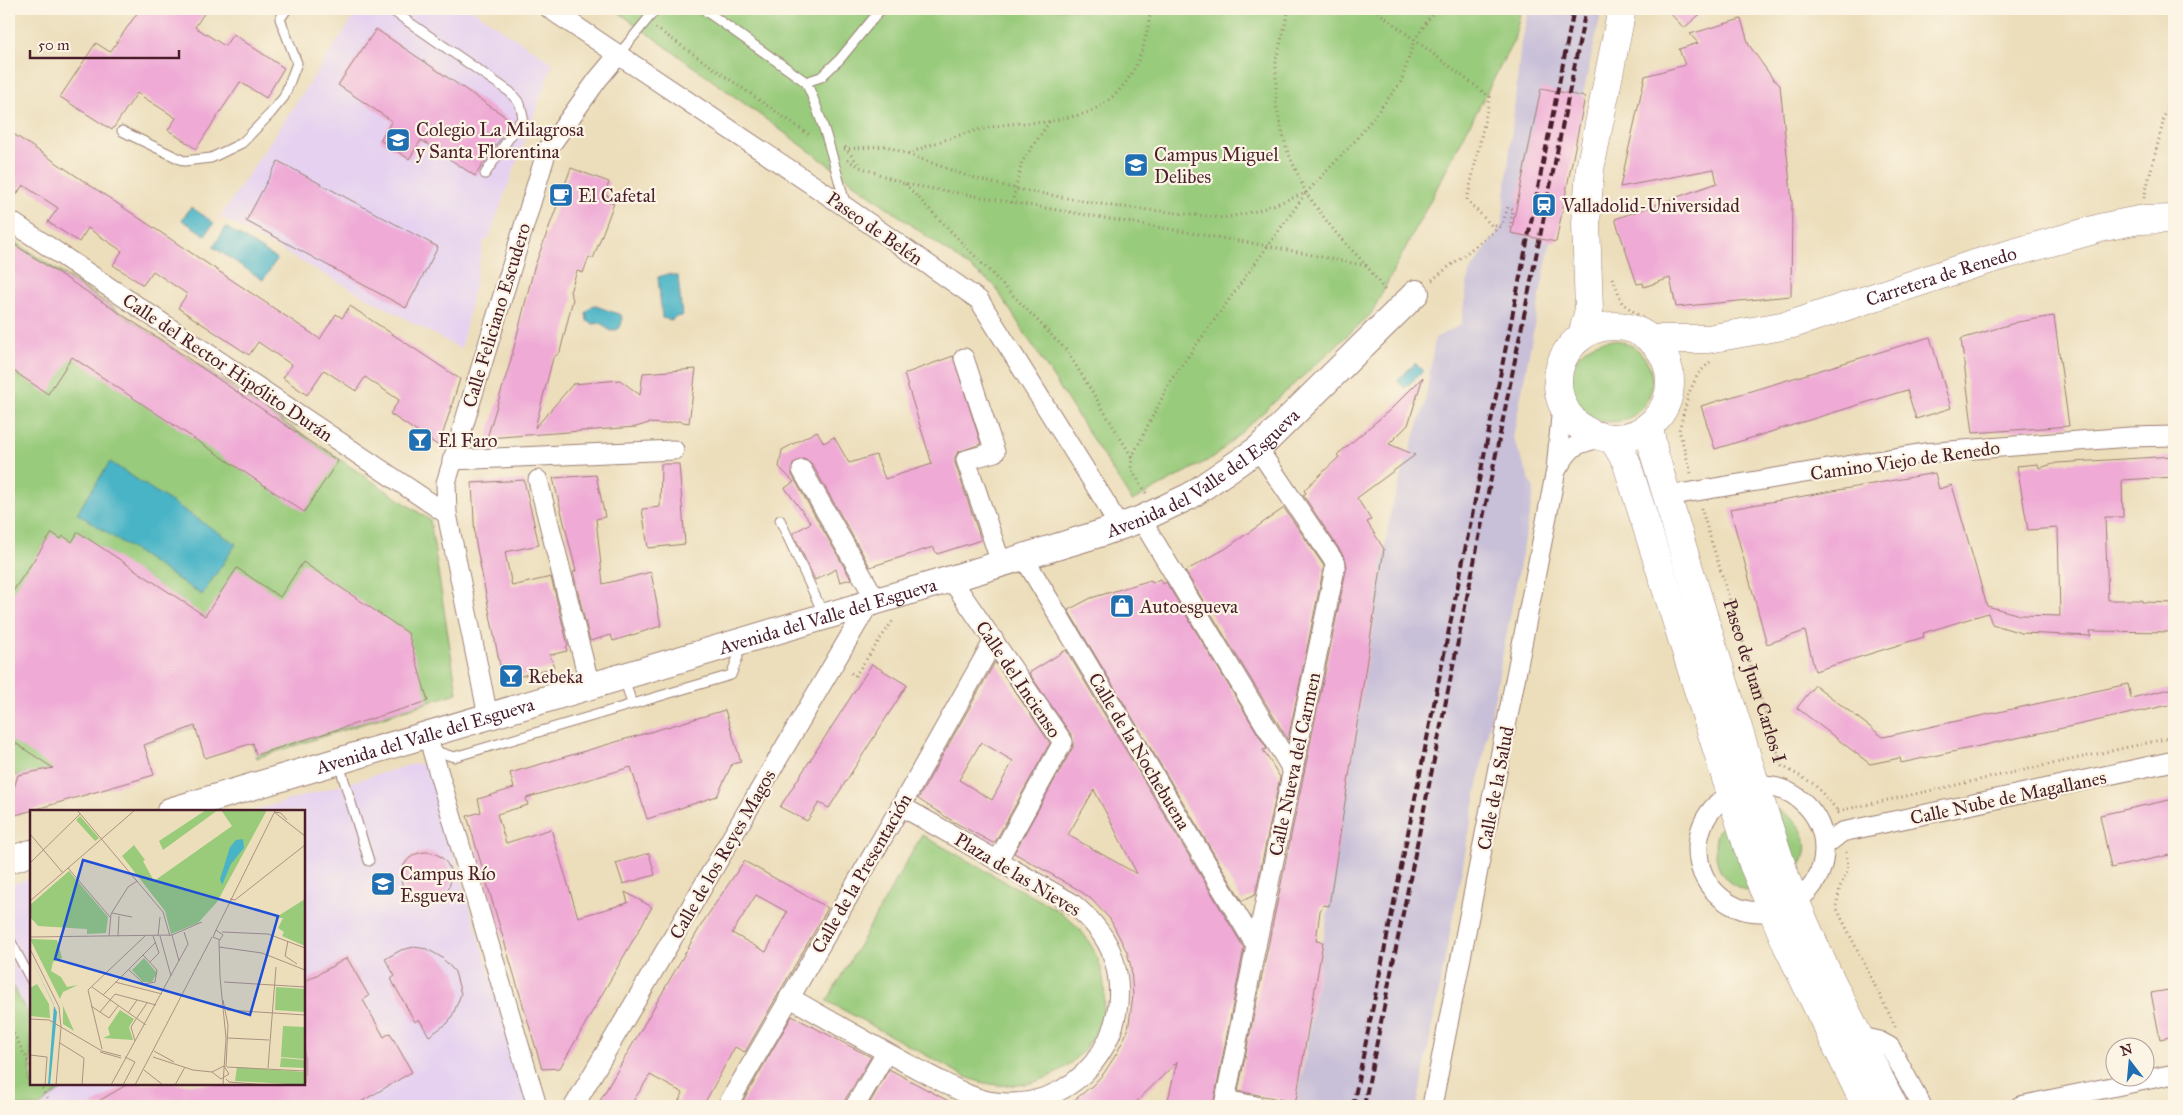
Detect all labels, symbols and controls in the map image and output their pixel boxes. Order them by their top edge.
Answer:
scale bar [30,28,179,60]
text: 50 m [38,36,70,54]
place label: Colegio La Milagrosa y Santa Florentina [416,118,585,163]
school or university icon: Colegio La Milagrosa y Santa Florentina [385,127,411,153]
place label: Campus Miguel Delibes [1154,143,1280,188]
school or university icon: Campus Miguel Delibes [1123,152,1149,178]
cafe icon: El Cafetal [548,182,574,208]
place label: El Cafetal [578,184,657,207]
street label: Paseo de Belén [822,187,927,270]
station icon: Valladolid-Universidad [1531,192,1557,218]
place label: Valladolid-Universidad [1561,194,1740,217]
street label: Calle Feliciano Escudero [457,220,536,410]
street label: Carretera de Renedo [1863,242,2020,311]
street label: Calle del Rector Hipólito Durán [118,288,337,447]
street label: Avenida del Valle del Esgueva [1102,403,1305,543]
bar icon: El Faro [407,427,433,453]
place label: El Faro [438,429,498,452]
street label: Camino Viejo de Renedo [1809,436,2002,485]
street label: Avenida del Valle del Esgueva [715,573,940,660]
shop icon: Autoesgueva [1109,593,1135,619]
place label: Autoesgueva [1139,595,1239,619]
street label: Paseo de Juan Carlos I [1718,596,1791,766]
street label: Calle del Incienso [971,616,1066,742]
bar icon: Rebeka [498,663,524,689]
place label: Rebeka [528,665,584,688]
street label: Calle de la Nochebuena [1084,668,1196,835]
street label: Calle Nueva del Carmen [1264,670,1325,858]
street label: Avenida del Valle del Esgueva [313,692,538,779]
street label: Calle de la Salud [1472,724,1519,852]
street label: Calle de los Reyes Magos [664,765,781,944]
street label: Calle Nube de Magallanes [1908,765,2108,830]
street label: Calle de la Presentación [806,789,917,957]
inset map [30,810,305,1085]
street label: Plaza de las Nieves [950,828,1085,921]
place label: Campus Río Esgueva [400,862,496,908]
school or university icon: Campus Río Esgueva [370,871,396,897]
north arrow [2106,1038,2156,1088]
text: N [2119,1040,2135,1060]

